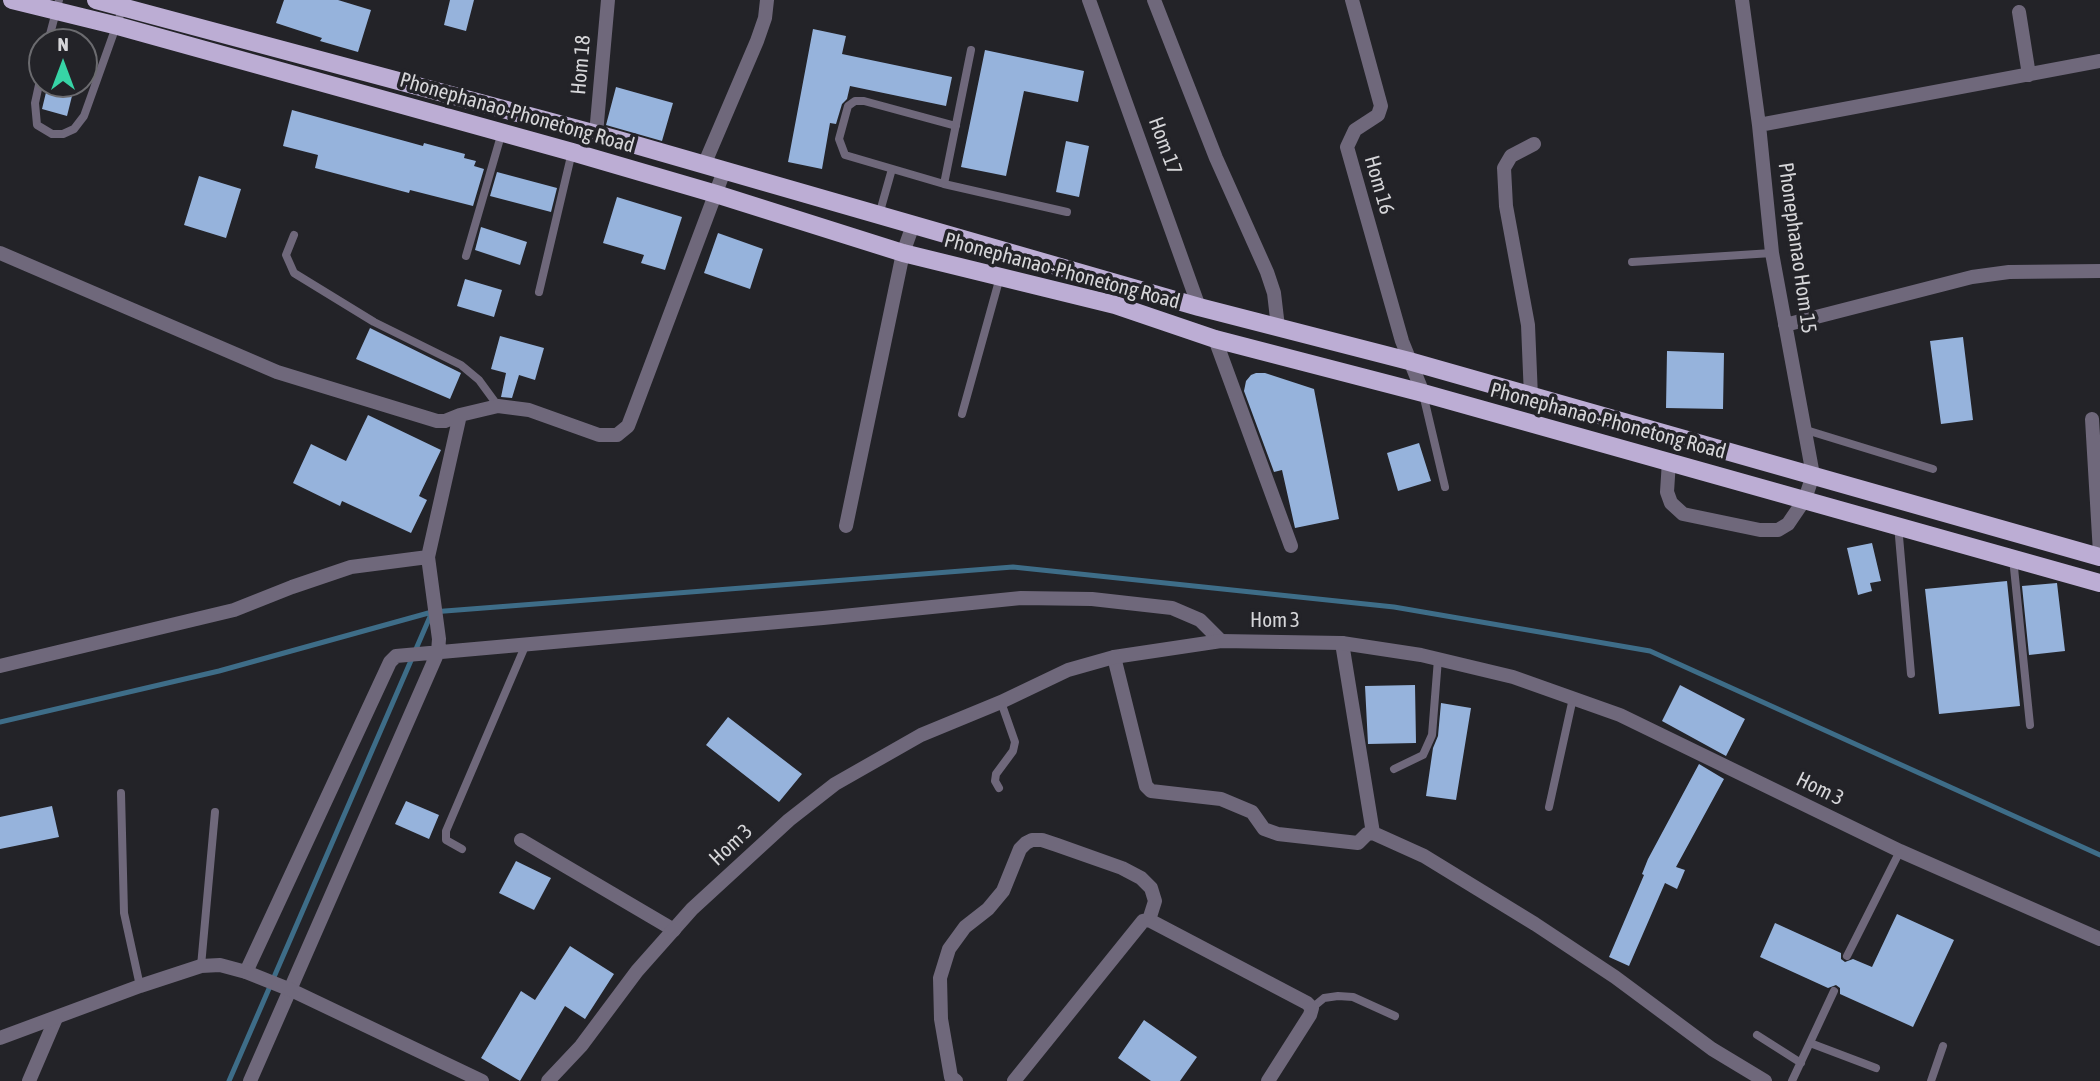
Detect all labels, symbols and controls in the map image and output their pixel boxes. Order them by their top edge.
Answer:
north arrow [28,28,98,98]
text: N [57,33,69,55]
street label: Hom 18 [566,34,596,96]
street label: Phonephanao-Phonetong Road [397,67,637,159]
street label: Hom 17 [1143,114,1187,178]
street label: Hom 16 [1359,153,1399,217]
street label: Phonephanao Hom 15 [1773,161,1821,335]
street label: Phonephanao-Phonetong Road [941,227,1183,315]
street label: Phonephanao-Phonetong Road [1487,377,1729,465]
street label: Hom 3 [1250,607,1300,633]
street label: Hom 3 [1792,767,1848,811]
street label: Hom 3 [704,819,758,871]

